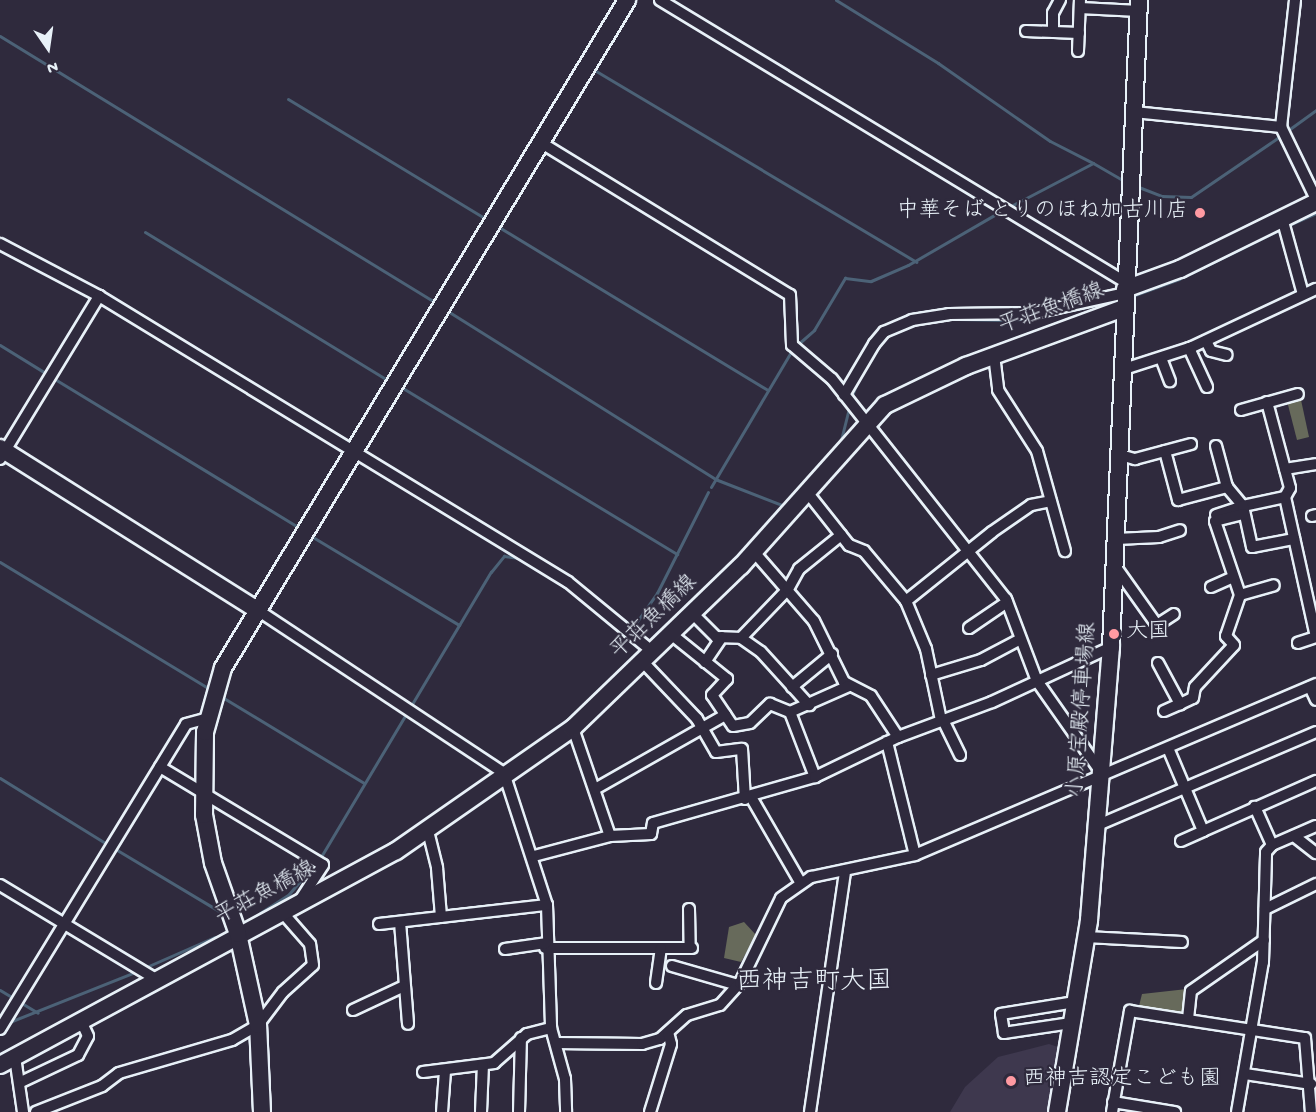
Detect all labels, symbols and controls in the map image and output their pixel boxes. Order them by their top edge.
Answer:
north arrow [18,18,78,78]
text: N [45,56,59,76]
place label: 中華そば とりのほね加古川店 [897,200,1188,226]
marker: 中華そば とりのほね加古川店 [1193,206,1207,220]
street label: 平荘魚橋線 [996,279,1108,341]
street label: 平荘魚橋線 [606,570,704,666]
street label: 小原宝殿停車場線 [1065,621,1103,799]
place label: 大国 [1126,621,1170,647]
marker: 大国 [1107,627,1121,641]
street label: 平荘魚橋線 [211,857,321,931]
district label: 西神吉町大国 [736,968,892,1000]
place label: 西神吉認定こども園 [1023,1068,1221,1094]
marker: 西神吉認定こども園 [1004,1074,1018,1088]

